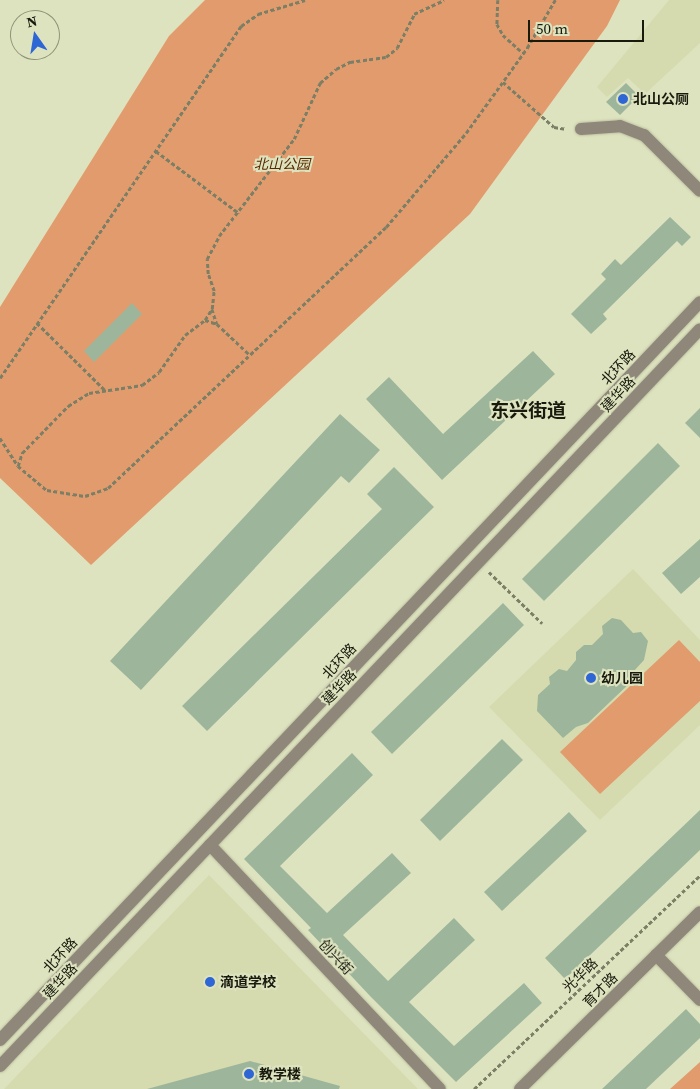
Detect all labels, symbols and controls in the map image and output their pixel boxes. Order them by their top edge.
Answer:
north arrow [10,10,60,60]
text: N [25,10,39,32]
scale bar [530,10,646,42]
text: 50 m [536,18,568,39]
place label: 北山公厕 [633,91,689,107]
marker: 北山公厕 [617,93,629,105]
park label: 北山公园 [254,156,310,172]
street label: 北环路 [598,346,638,388]
street label: 建华路 [598,373,638,415]
district label: 东兴街道 [490,400,566,422]
street label: 北环路 [319,640,359,682]
street label: 建华路 [318,666,360,708]
place label: 幼儿园 [601,670,643,686]
marker: 幼儿园 [585,672,597,684]
street label: 北环路 [40,934,80,976]
street label: 创兴街 [316,936,356,978]
street label: 光华路 [559,954,601,996]
street label: 建华路 [40,960,80,1002]
street label: 育才路 [579,969,621,1011]
place label: 滴道学校 [220,974,276,990]
marker: 滴道学校 [204,976,216,988]
place label: 教学楼 [259,1066,301,1082]
marker: 教学楼 [243,1068,255,1080]

